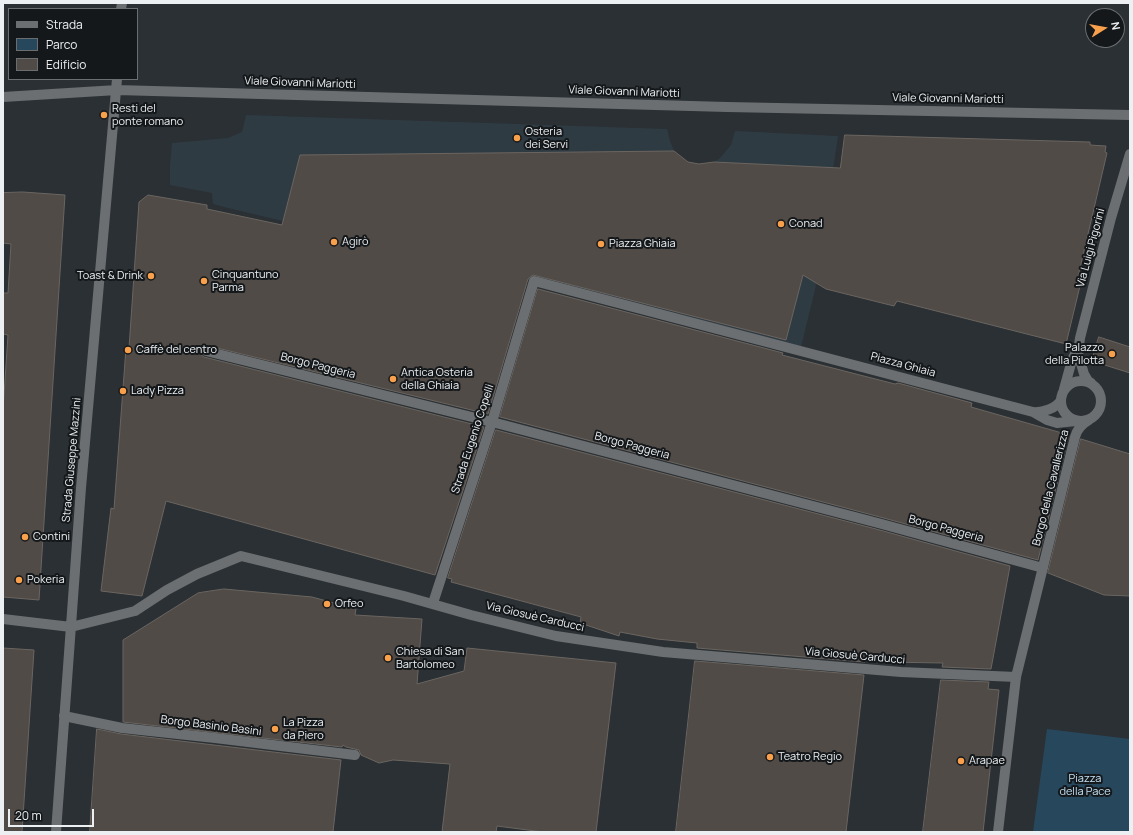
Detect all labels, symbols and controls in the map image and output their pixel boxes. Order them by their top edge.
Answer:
legend [8,8,138,80]
north arrow [1085,8,1125,48]
text: Strada [46,16,83,33]
text: N [1108,20,1124,31]
text: Parco [46,36,77,53]
text: Edificio [46,56,86,73]
street label: Viale Giovanni Mariotti [244,74,356,92]
street label: Viale Giovanni Mariotti [568,83,680,101]
street label: Viale Giovanni Mariotti [892,91,1004,107]
place label: Resti del ponte romano [112,102,183,128]
marker: Resti del ponte romano [99,110,109,120]
place label: Osteria dei Servi [525,125,568,151]
marker: Osteria dei Servi [512,133,522,143]
street label: Via Luigi Pigorini [1074,207,1108,289]
place label: Conad [789,217,823,231]
marker: Conad [776,219,786,229]
place label: Agirò [342,235,368,249]
marker: Agirò [329,237,339,247]
place label: Piazza Ghiaia [609,237,676,251]
marker: Piazza Ghiaia [596,239,606,249]
place label: Cinquantuno Parma [212,268,279,294]
place label: Toast & Drink [77,269,143,283]
marker: Toast & Drink [146,271,156,281]
marker: Cinquantuno Parma [199,276,209,286]
place label: Palazzo della Pilotta [1045,341,1104,367]
place label: Caffè del centro [136,343,217,357]
marker: Caffè del centro [123,345,133,355]
marker: Palazzo della Pilotta [1107,349,1117,359]
street label: Borgo Paggeria [279,350,357,382]
street label: Piazza Ghiaia [869,350,937,380]
place label: Antica Osteria della Ghiaia [401,366,473,392]
marker: Antica Osteria della Ghiaia [388,374,398,384]
street label: Strada Eugenio Copelli [449,383,497,495]
place label: Lady Pizza [131,384,184,398]
marker: Lady Pizza [118,386,128,396]
street label: Strada Giuseppe Mazzini [60,397,84,523]
street label: Borgo della Cavallerizza [1030,429,1072,547]
street label: Borgo Paggeria [593,430,671,462]
street label: Borgo Paggeria [907,513,985,545]
place label: Contini [33,530,70,544]
marker: Contini [20,532,30,542]
place label: Pokeria [27,573,65,587]
marker: Pokeria [14,575,24,585]
place label: Orfeo [335,597,364,611]
marker: Orfeo [322,599,332,609]
street label: Via Giosuè Carducci [485,599,585,635]
place label: Chiesa di San Bartolomeo [396,645,464,671]
street label: Via Giosuè Carducci [804,645,906,667]
marker: Chiesa di San Bartolomeo [383,653,393,663]
street label: Borgo Basinio Basini [160,713,262,739]
place label: La Pizza da Piero [283,716,324,742]
marker: La Pizza da Piero [270,724,280,734]
place label: Teatro Regio [778,750,842,764]
marker: Teatro Regio [765,752,775,762]
place label: Arapae [969,754,1005,768]
marker: Arapae [956,756,966,766]
park label: Piazza della Pace [1059,772,1111,798]
scale bar [10,801,96,827]
text: 20 m [15,807,42,824]

